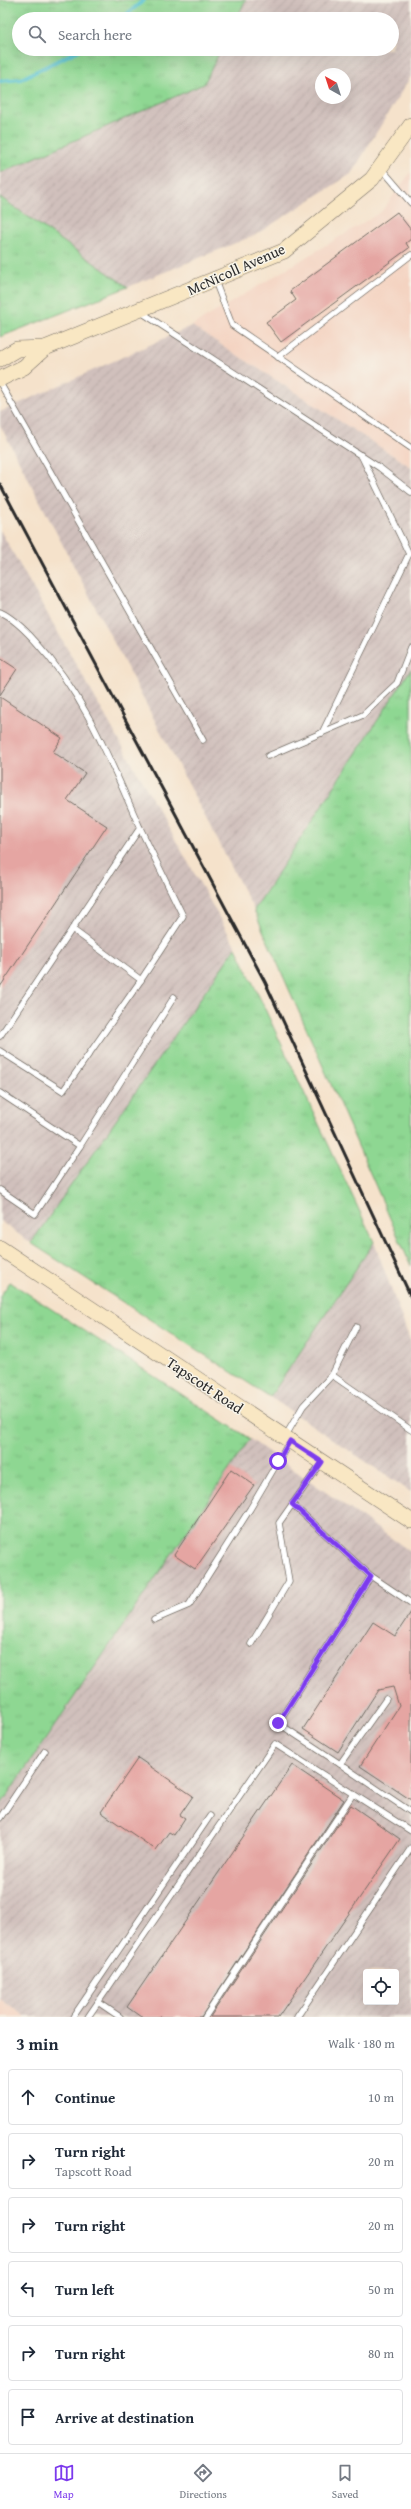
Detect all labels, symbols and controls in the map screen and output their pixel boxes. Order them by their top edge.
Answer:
search box [12,12,399,56]
icon: search [26,23,48,45]
text: Search here [58,24,132,45]
north arrow [315,68,351,104]
street label: McNicoll Avenue [184,238,288,300]
street label: Tapscott Road [162,1352,248,1418]
route start [269,1452,287,1470]
route end [269,1714,287,1732]
map controls [363,1969,399,2005]
button: locate [363,1969,399,2005]
text: 3 min [16,2031,58,2056]
text: Walk · 180 m [328,2034,395,2053]
icon: ahead [17,2086,39,2108]
text: Continue [55,2087,116,2108]
text: 10 m [368,2088,394,2107]
text: Turn right [55,2141,126,2162]
icon: right [17,2150,39,2172]
text: 20 m [368,2152,394,2171]
text: Tapscott Road [55,2162,132,2181]
icon: right [17,2214,39,2236]
text: Turn right [55,2215,126,2236]
text: 20 m [368,2216,394,2235]
icon: left [17,2278,39,2300]
text: Turn left [55,2279,114,2300]
text: 50 m [368,2280,394,2299]
icon: right [17,2342,39,2364]
text: Turn right [55,2343,126,2364]
text: 80 m [368,2344,394,2363]
icon: arrive [17,2406,39,2428]
text: Arrive at destination [55,2407,194,2428]
tab: Map [53,2462,75,2502]
tab: Directions [180,2462,227,2502]
tab: Saved [332,2462,358,2502]

